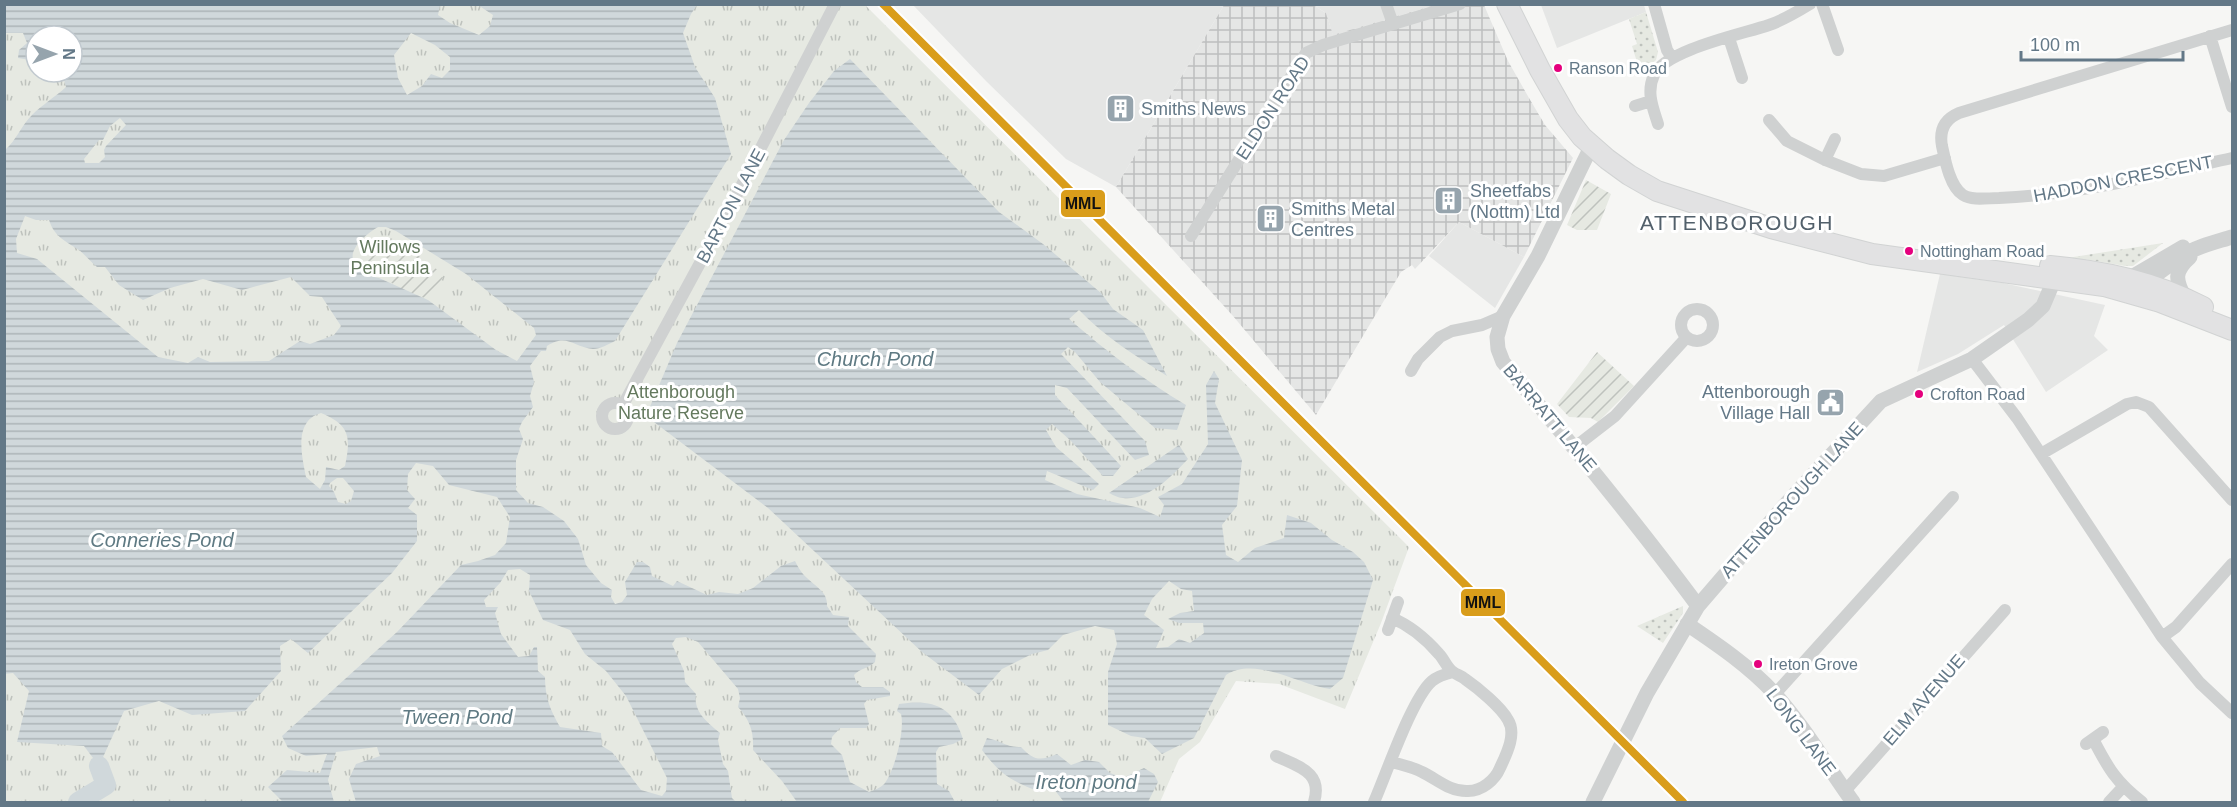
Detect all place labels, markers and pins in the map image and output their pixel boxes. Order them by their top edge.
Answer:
place label: Ranson Road [1569,60,1667,77]
marker: Ranson Road [1552,62,1564,74]
building icon: Smiths News [1104,93,1136,125]
place label: Smiths News [1141,99,1246,119]
place label: Sheetfabs (Nottm) Ltd [1470,181,1560,222]
building icon: Sheetfabs (Nottm) Ltd [1433,185,1465,217]
place label: Smiths Metal Centres [1291,199,1395,240]
building icon: Smiths Metal Centres [1254,203,1286,235]
place label: Nottingham Road [1920,243,2045,260]
marker: Nottingham Road [1903,245,1915,257]
place label: Attenborough Village Hall [1702,382,1810,423]
public building icon: Attenborough Village Hall [1815,386,1847,418]
place label: Crofton Road [1930,386,2025,403]
marker: Crofton Road [1913,388,1925,400]
place label: Ireton Grove [1769,656,1858,673]
marker: Ireton Grove [1752,658,1764,670]

